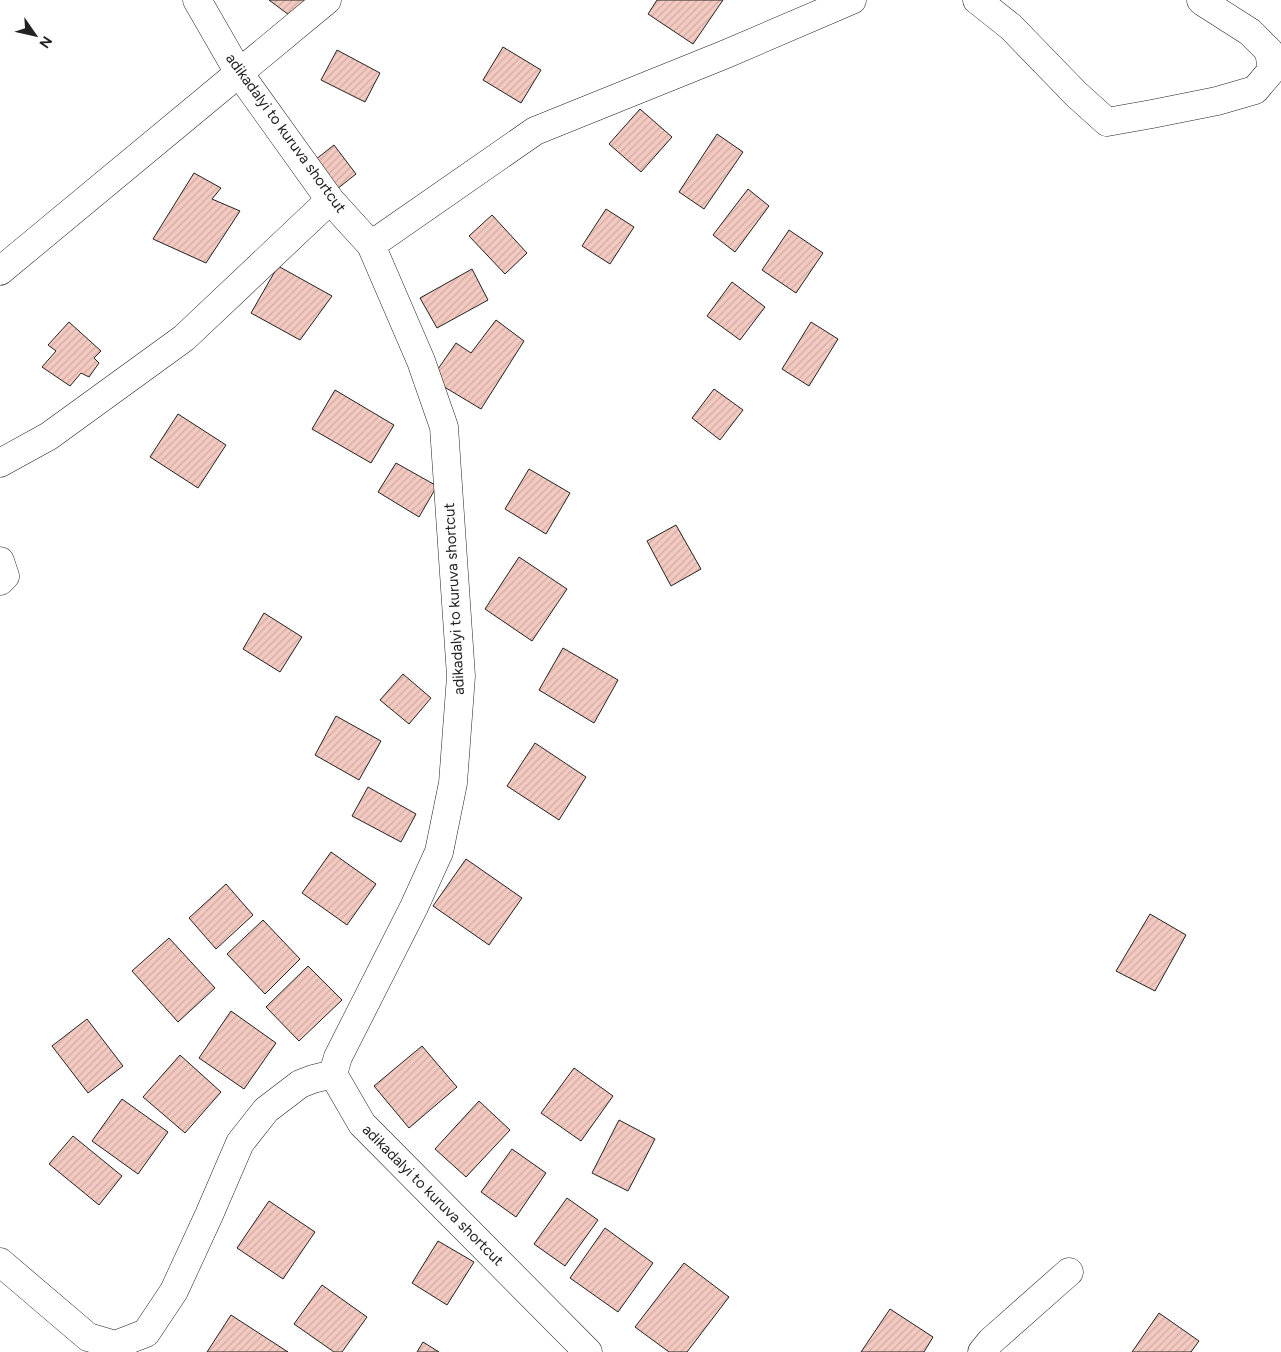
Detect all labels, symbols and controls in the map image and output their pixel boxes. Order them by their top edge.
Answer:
north arrow [10,10,60,60]
text: N [35,33,55,51]
street label: adikadalyi to kuruva shortcut [222,50,350,216]
street label: adikadalyi to kuruva shortcut [440,502,468,696]
street label: adikadalyi to kuruva shortcut [359,1121,508,1270]

